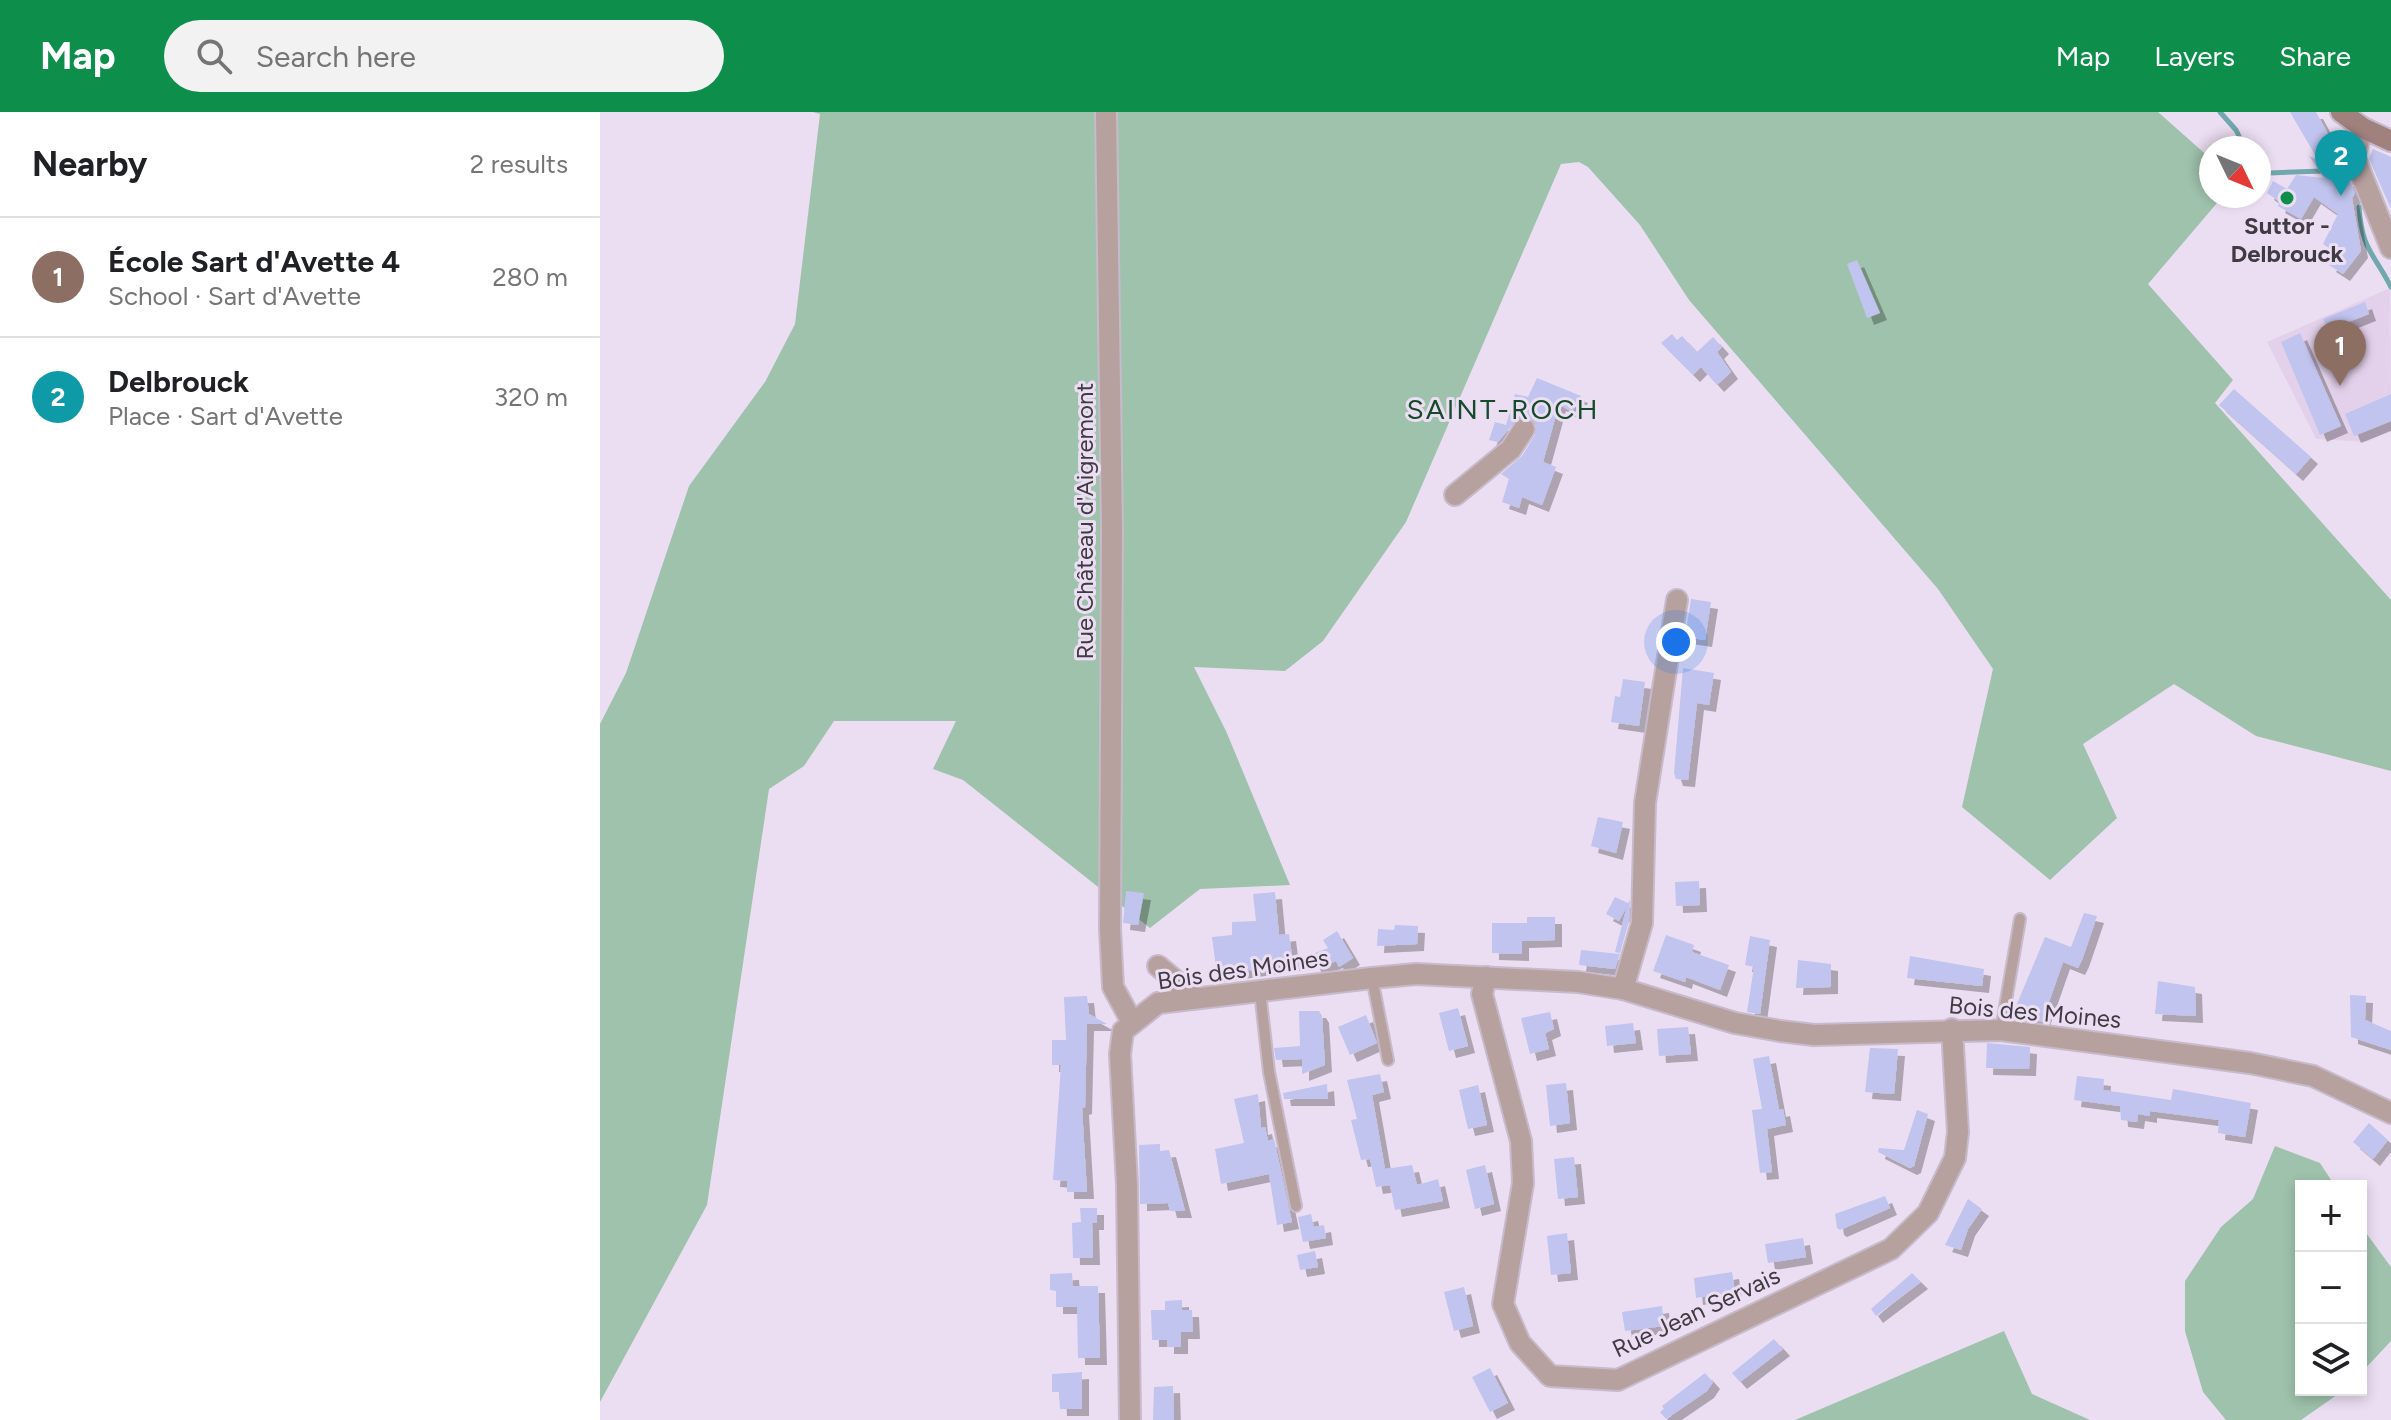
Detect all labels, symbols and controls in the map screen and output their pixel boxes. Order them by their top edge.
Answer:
search box [164,20,724,92]
text: Map [40,33,116,79]
icon: search [192,34,236,78]
text: Search here [256,38,416,75]
text: Map [2056,39,2110,73]
text: Layers [2154,39,2235,73]
text: Share [2279,39,2351,73]
pin: 2 [2315,130,2367,196]
north arrow [2199,136,2271,208]
text: Nearby [32,144,147,185]
text: 2 results [470,148,568,180]
marker: Suttor - Delbrouck [2278,189,2296,207]
place label: Suttor - Delbrouck [2231,211,2344,268]
text: École Sart d'Avette 4 [108,243,400,280]
text: 1 [53,261,63,293]
text: 280 m [492,261,568,293]
text: School · Sart d'Avette [108,280,361,312]
pin: 1 [2314,320,2366,386]
text: Delbrouck [108,363,249,400]
text: 2 [50,381,66,413]
text: 320 m [494,381,568,413]
street label: Rue Château d'Aigremont [1070,383,1099,659]
district label: SAINT-ROCH [1406,392,1600,426]
text: Place · Sart d'Avette [108,400,343,432]
your location [1656,622,1696,662]
street label: Bois des Moines [1155,943,1331,995]
street label: Bois des Moines [1948,990,2122,1034]
map controls [2295,1180,2367,1396]
button: + [2295,1180,2367,1252]
button: − [2295,1252,2367,1324]
street label: Rue Jean Servais [1608,1260,1784,1364]
button: layers [2295,1324,2367,1396]

